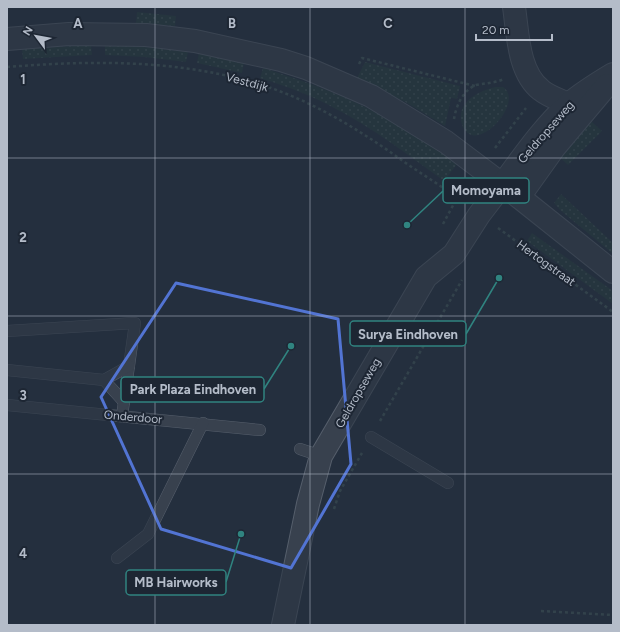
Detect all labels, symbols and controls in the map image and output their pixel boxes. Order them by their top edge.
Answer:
north arrow [16,16,56,56]
text: A [73,16,83,31]
text: B [228,16,236,31]
text: C [383,16,393,31]
scale bar [476,16,552,42]
text: 20 m [482,23,510,37]
text: N [20,24,36,38]
street label: Vestdijk [224,70,270,94]
text: 1 [20,72,26,87]
street label: Geldropseweg [515,98,577,166]
callout: Momoyama [443,178,529,203]
text: Momoyama [451,183,521,198]
text: 2 [19,230,27,245]
street label: Hertogstraat [514,237,578,289]
callout: Surya Eindhoven [350,321,466,346]
text: Surya Eindhoven [358,327,458,342]
street label: Geldropseweg [332,356,384,430]
callout: Park Plaza Eindhoven [121,377,264,402]
text: Park Plaza Eindhoven [130,382,256,397]
text: 3 [19,388,27,403]
street label: Onderdoor [103,407,163,427]
text: 4 [19,546,27,561]
callout: MB Hairworks [126,570,226,595]
text: MB Hairworks [134,575,218,590]

